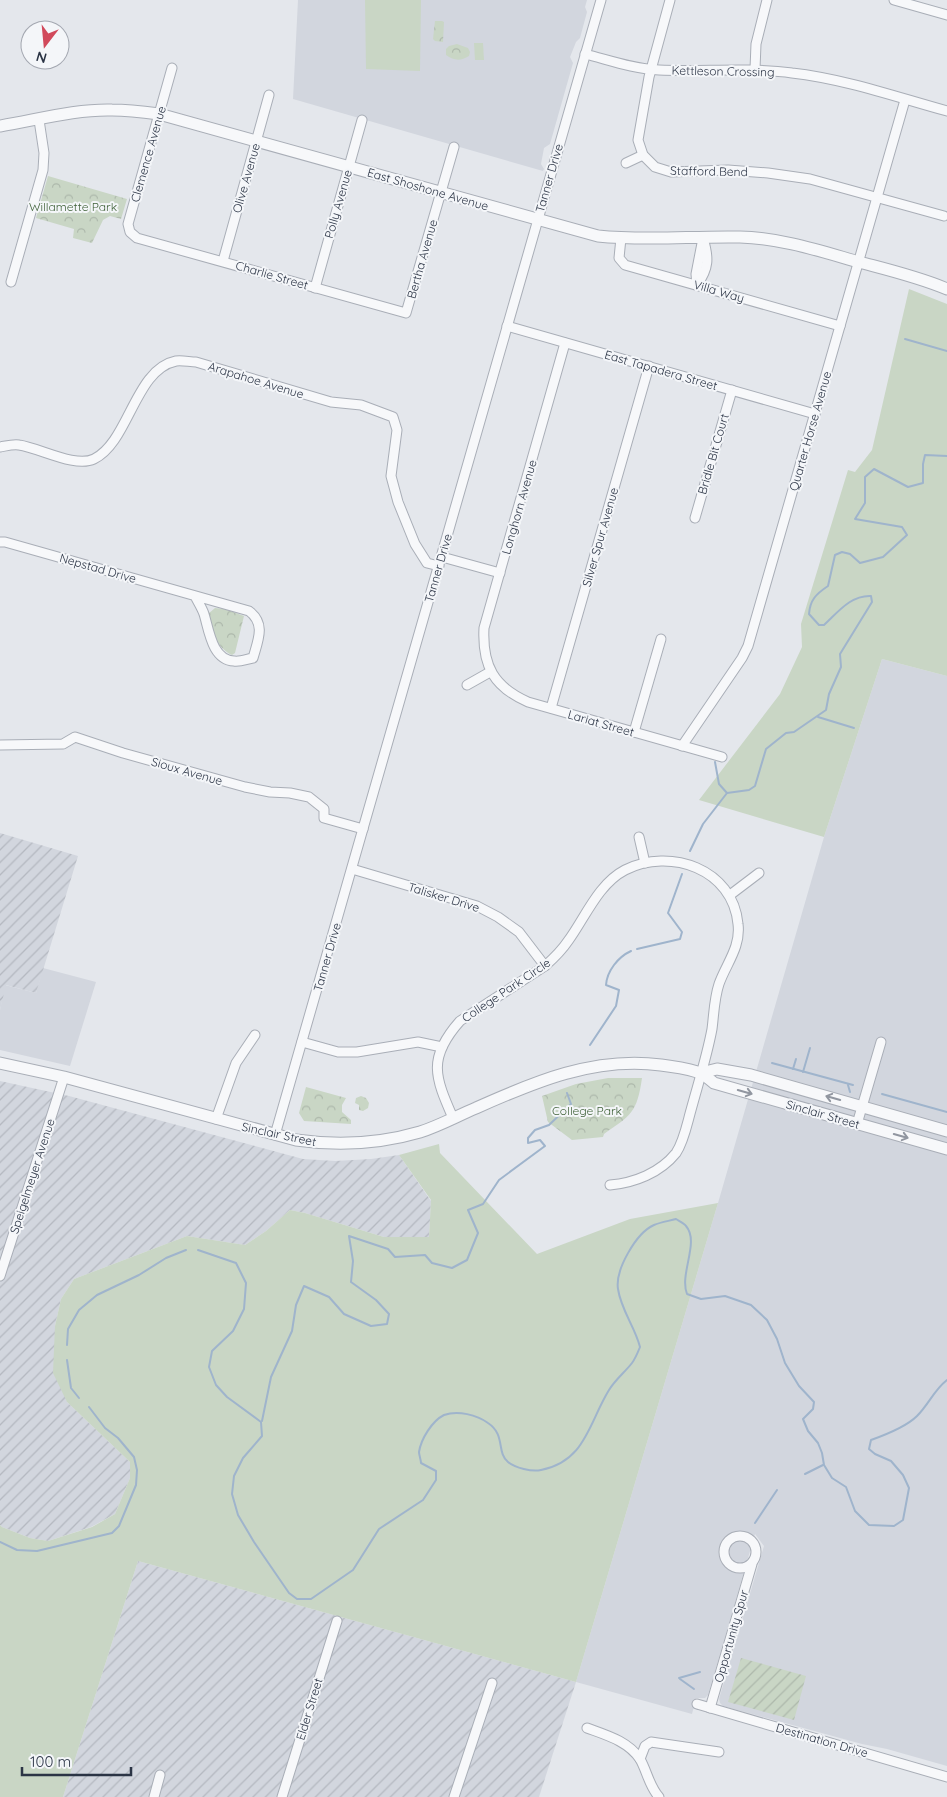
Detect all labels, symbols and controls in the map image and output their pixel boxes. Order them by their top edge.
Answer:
north arrow [20,20,70,70]
text: N [34,47,49,68]
street label: Kettleson Crossing [671,63,775,79]
street label: Clemence Avenue [127,104,169,204]
street label: Olive Avenue [229,141,263,215]
street label: Tanner Drive [532,142,566,214]
street label: Stafford Bend [670,163,748,179]
street label: East Shoshone Avenue [366,164,491,214]
street label: Polly Avenue [321,168,355,240]
park label: Willamette Park [29,199,117,214]
street label: Bertha Avenue [404,217,441,300]
street label: Charlie Street [234,257,310,293]
street label: Villa Way [692,277,746,305]
street label: East Tapadera Street [603,347,719,393]
street label: Arapahoe Avenue [206,358,306,402]
street label: Quarter Horse Avenue [786,369,834,493]
street label: Bridle Bit Court [694,412,732,496]
street label: Longhorn Avenue [498,458,540,556]
street label: Silver Spur Avenue [579,485,621,588]
street label: Tanner Drive [421,532,455,604]
street label: Nepstad Drive [58,550,138,586]
street label: Lariat Street [566,706,636,740]
street label: Sioux Avenue [150,754,225,788]
street label: Talisker Drive [406,879,482,915]
street label: Tanner Drive [310,921,344,993]
street label: College Park Circle [459,955,553,1025]
one-way arrow [737,1088,753,1097]
one-way arrow [825,1093,841,1103]
street label: Sinclair Street [785,1096,861,1132]
park label: College Park [552,1103,622,1118]
street label: Speigelmeyer Avenue [6,1116,58,1236]
street label: Sinclair Street [240,1119,318,1149]
one-way arrow [893,1132,909,1142]
street label: Opportunity Spur [711,1588,751,1684]
street label: Elder Street [292,1676,326,1742]
street label: Destination Drive [774,1720,870,1760]
scale bar [22,1744,131,1776]
text: 100 m [30,1752,71,1771]

